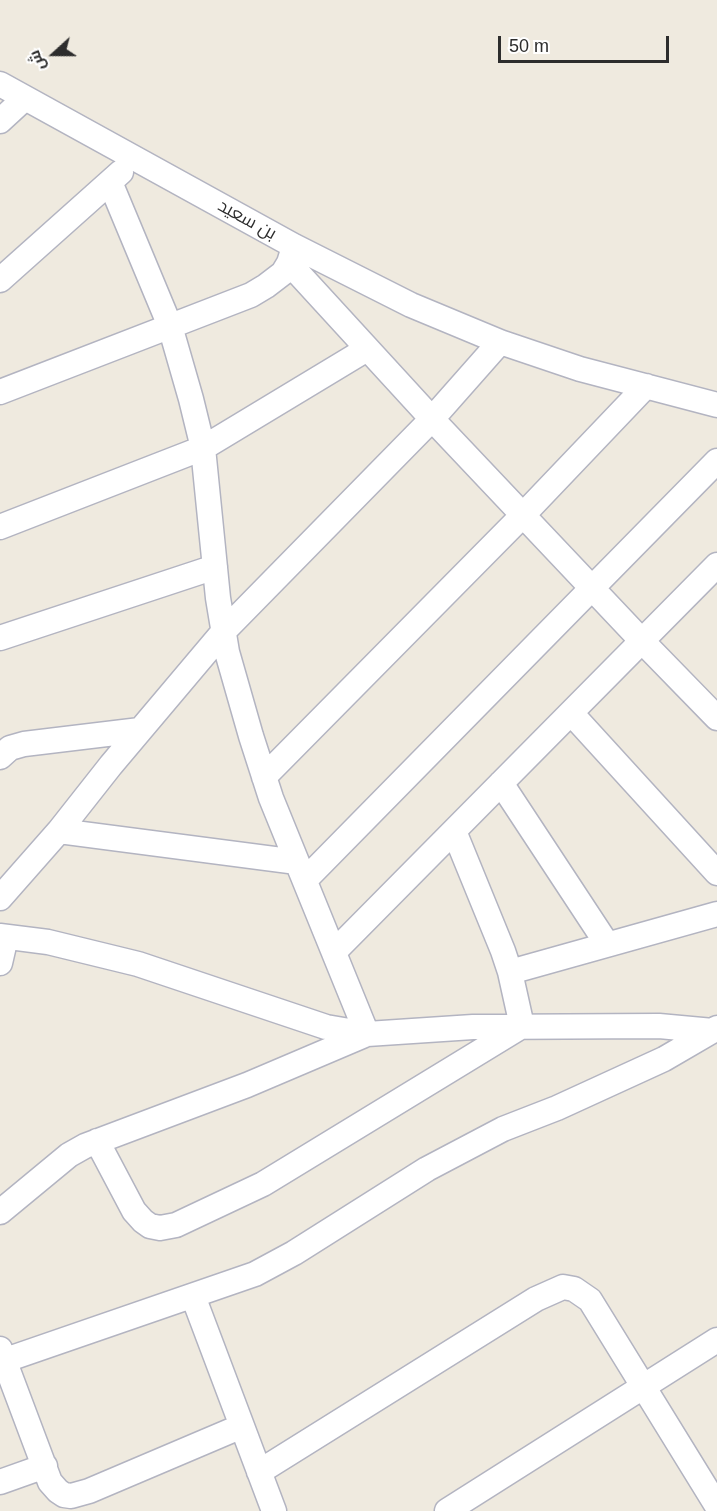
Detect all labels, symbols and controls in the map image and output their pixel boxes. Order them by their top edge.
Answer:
north arrow [24,24,84,84]
scale bar [501,24,672,62]
text: 50 m [509,36,549,56]
text: ش [25,48,48,73]
street label: بن سعيد [214,195,280,245]

